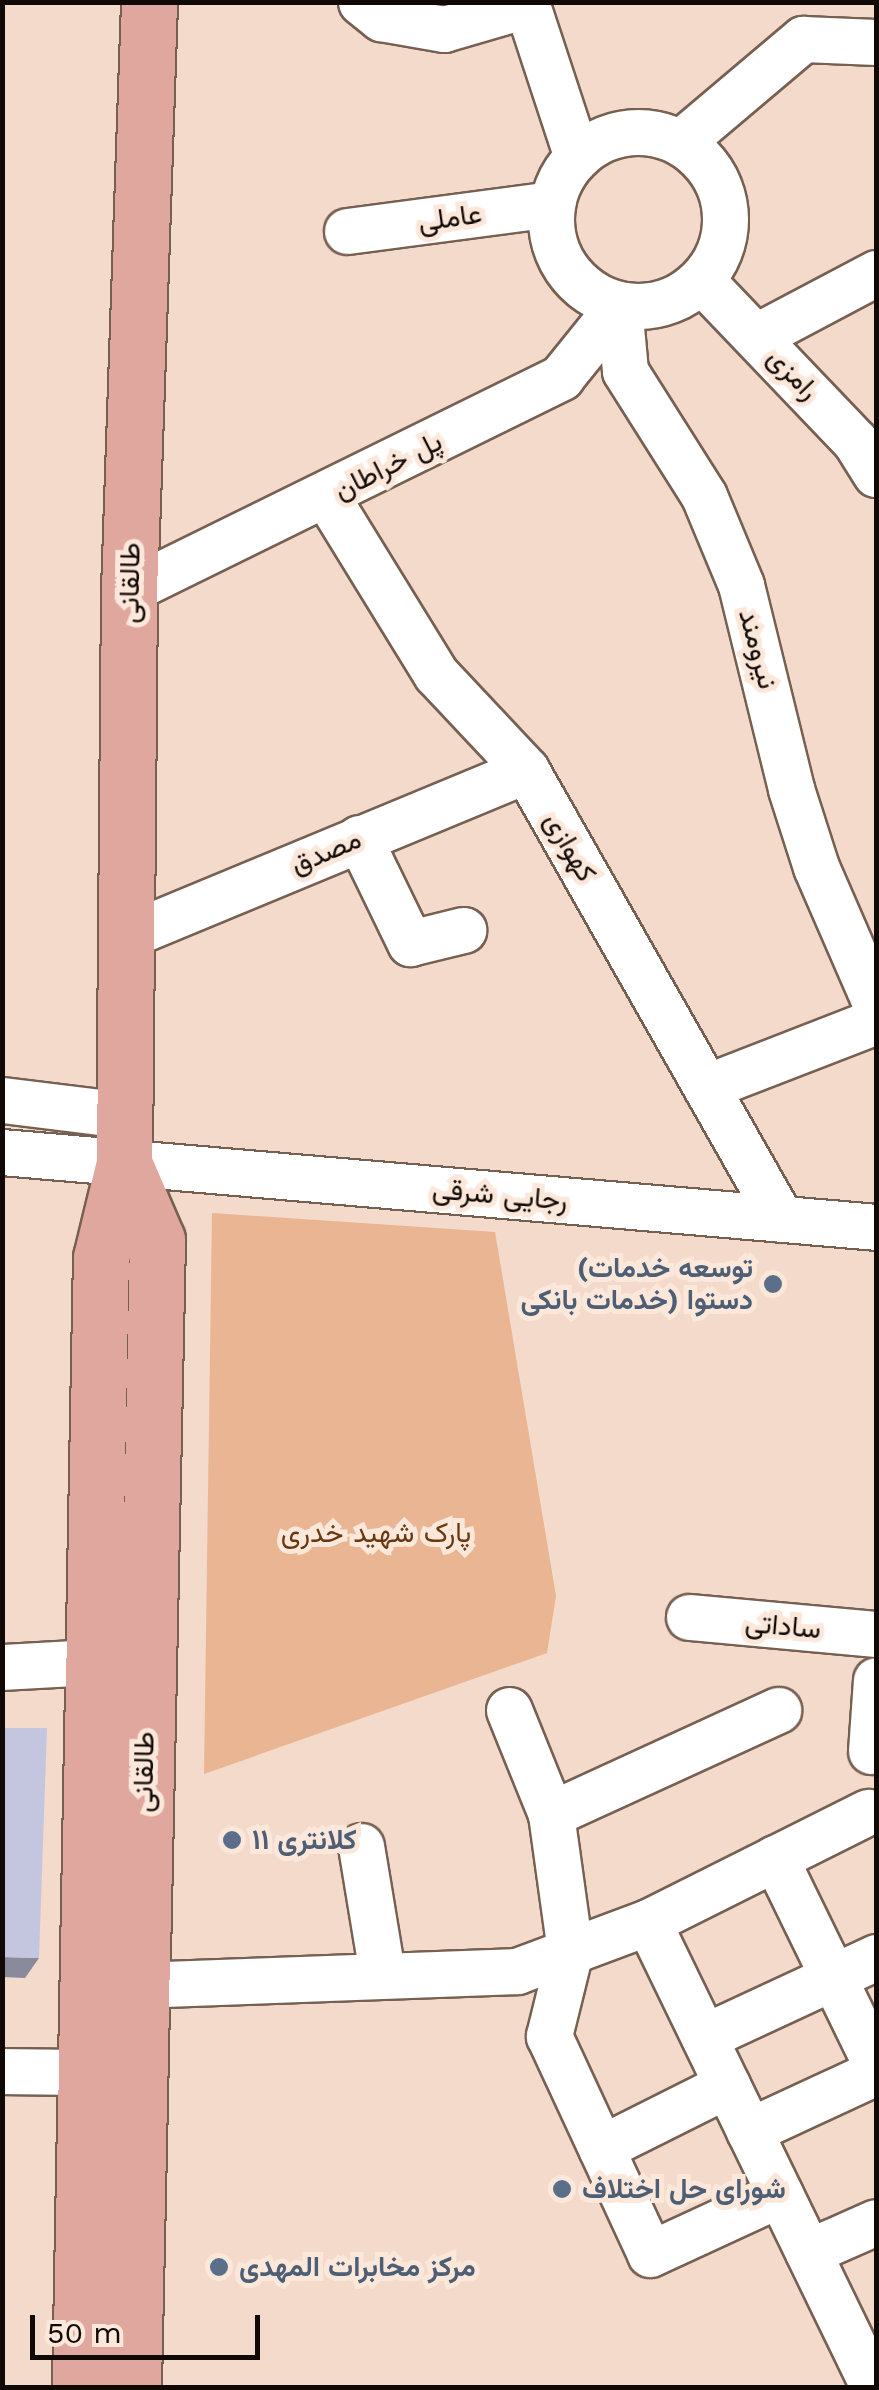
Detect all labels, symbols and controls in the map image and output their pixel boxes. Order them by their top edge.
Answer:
street label: عاملی [416,197,484,239]
street label: رامزی [760,341,826,407]
street label: پل خراطان [328,425,448,507]
street label: طالقانی [112,542,148,624]
street label: نیرومند [731,605,785,693]
street label: کهوازی [537,806,603,888]
street label: مصدق [286,822,366,882]
street label: رجایی شرقی [431,1172,569,1218]
place label: (توسعه خدمات دستوا (خدمات بانکی [520,1251,753,1317]
marker: (توسعه خدمات دستوا (خدمات بانکی [762,1273,784,1295]
park label: پارک شهید خدری [281,1516,471,1550]
street label: ساداتی [744,1606,822,1646]
street label: طالقانی [126,1731,162,1813]
place label: کلانتری ۱۱ [252,1823,357,1857]
marker: کلانتری ۱۱ [221,1829,243,1851]
place label: شورای حل اختلاف [582,2172,786,2206]
marker: شورای حل اختلاف [551,2178,573,2200]
place label: مرکز مخابرات المهدی [239,2250,476,2284]
marker: مرکز مخابرات المهدی [208,2256,230,2278]
scale bar [35,2295,265,2357]
text: 50 m [47,2315,122,2350]

